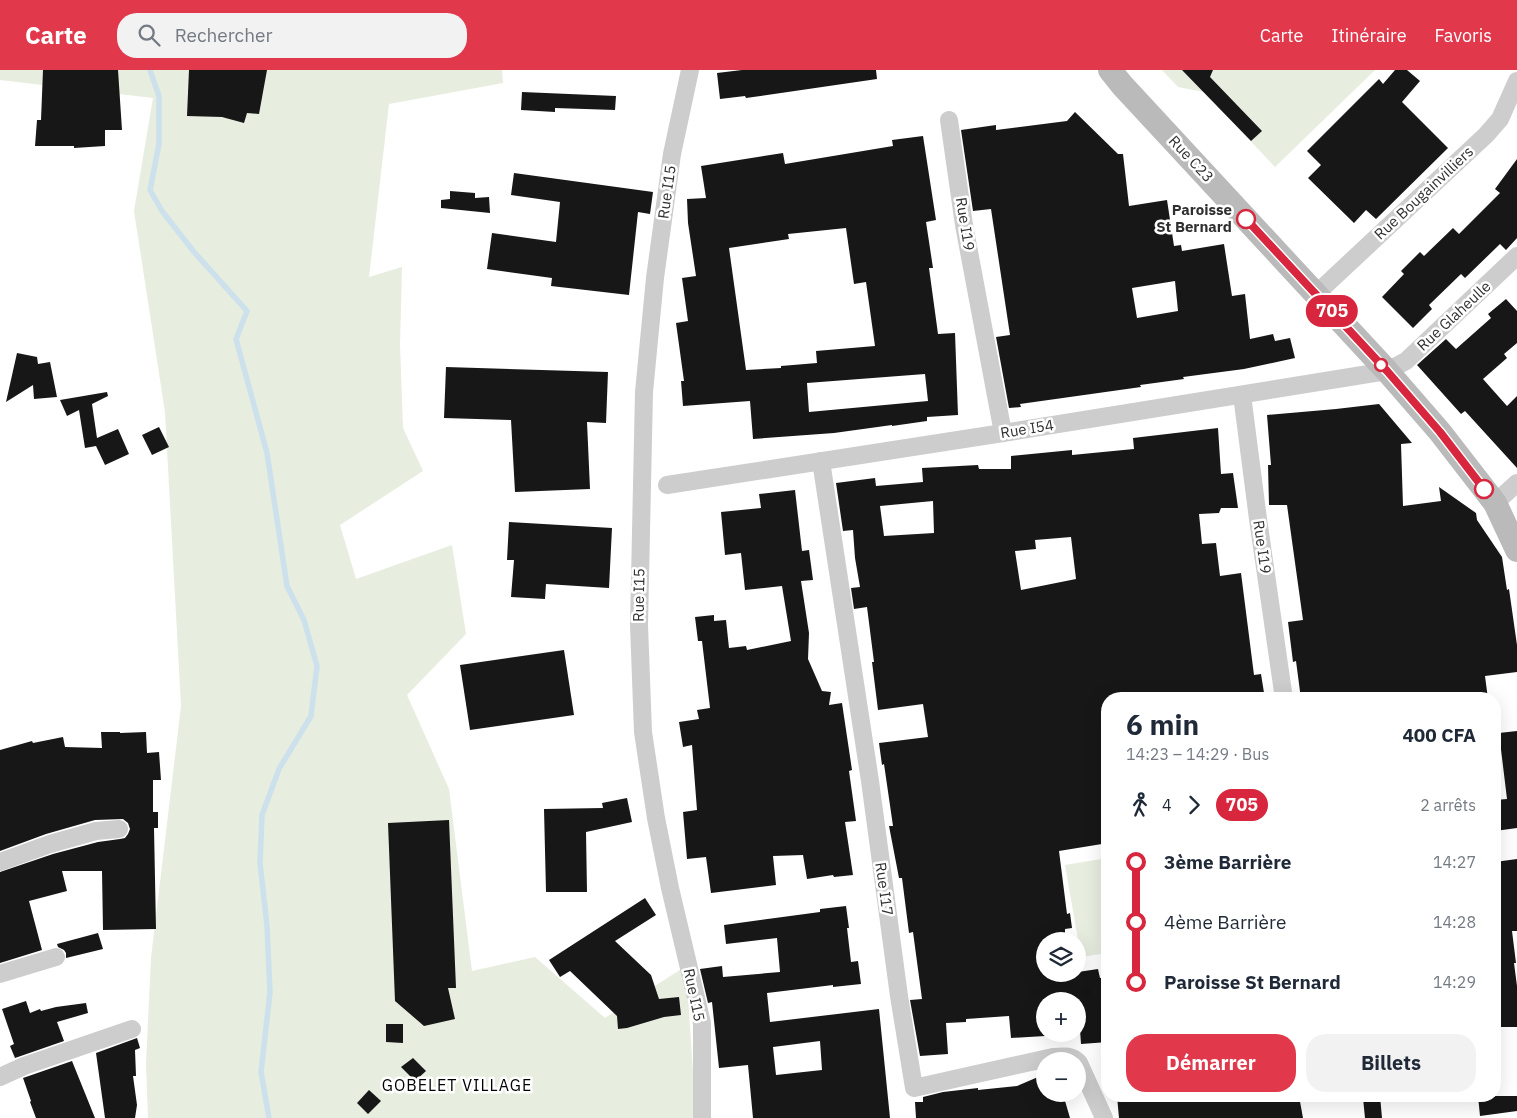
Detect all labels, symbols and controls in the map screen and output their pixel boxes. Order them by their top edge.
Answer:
search box [117,13,467,58]
text: Carte [25,19,87,51]
icon: search [135,21,163,49]
text: Rechercher [175,23,272,47]
text: Carte [1260,24,1303,47]
text: Itinéraire [1331,24,1407,47]
text: Favoris [1435,24,1492,47]
street label: Rue C23 [1165,131,1218,186]
street label: Rue Bougainvilliers [1370,142,1477,243]
street label: Rue I15 [653,164,680,220]
street label: Rue I19 [952,196,979,252]
place label: Paroisse St Bernard [1156,200,1232,236]
marker: Paroisse St Bernard [1236,209,1256,229]
street label: Rue Glaheulle [1413,277,1495,355]
line badge: 705 [1303,295,1361,327]
text: 705 [1316,299,1348,322]
unlabelled marker [1374,358,1388,372]
street label: Rue I54 [999,415,1055,442]
unlabelled marker [1474,479,1494,499]
street label: Rue I19 [1249,519,1276,575]
street label: Rue I15 [629,568,648,622]
text: 6 min [1126,706,1199,743]
text: 400 CFA [1402,723,1476,747]
text: 14:23 – 14:29 · Bus [1126,744,1269,764]
icon: walk [1126,791,1154,819]
icon: forward [1180,791,1208,819]
text: 705 [1226,793,1258,816]
text: 4 [1162,795,1172,815]
text: 2 arrêts [1420,795,1476,815]
text: 3ème Barrière [1164,850,1291,874]
text: 14:27 [1433,852,1476,872]
street label: Rue I17 [871,861,898,917]
text: 4ème Barrière [1164,910,1286,934]
text: 14:28 [1433,912,1476,932]
map controls [1036,932,1086,1102]
button: layers [1036,932,1086,982]
street label: Rue I15 [680,967,709,1023]
text: Paroisse St Bernard [1164,970,1341,994]
text: 14:29 [1433,972,1476,992]
button: + [1036,992,1086,1042]
button: Démarrer [1126,1034,1296,1092]
button: Billets [1306,1034,1476,1092]
button: − [1036,1052,1086,1102]
district label: GOBELET VILLAGE [382,1075,532,1095]

